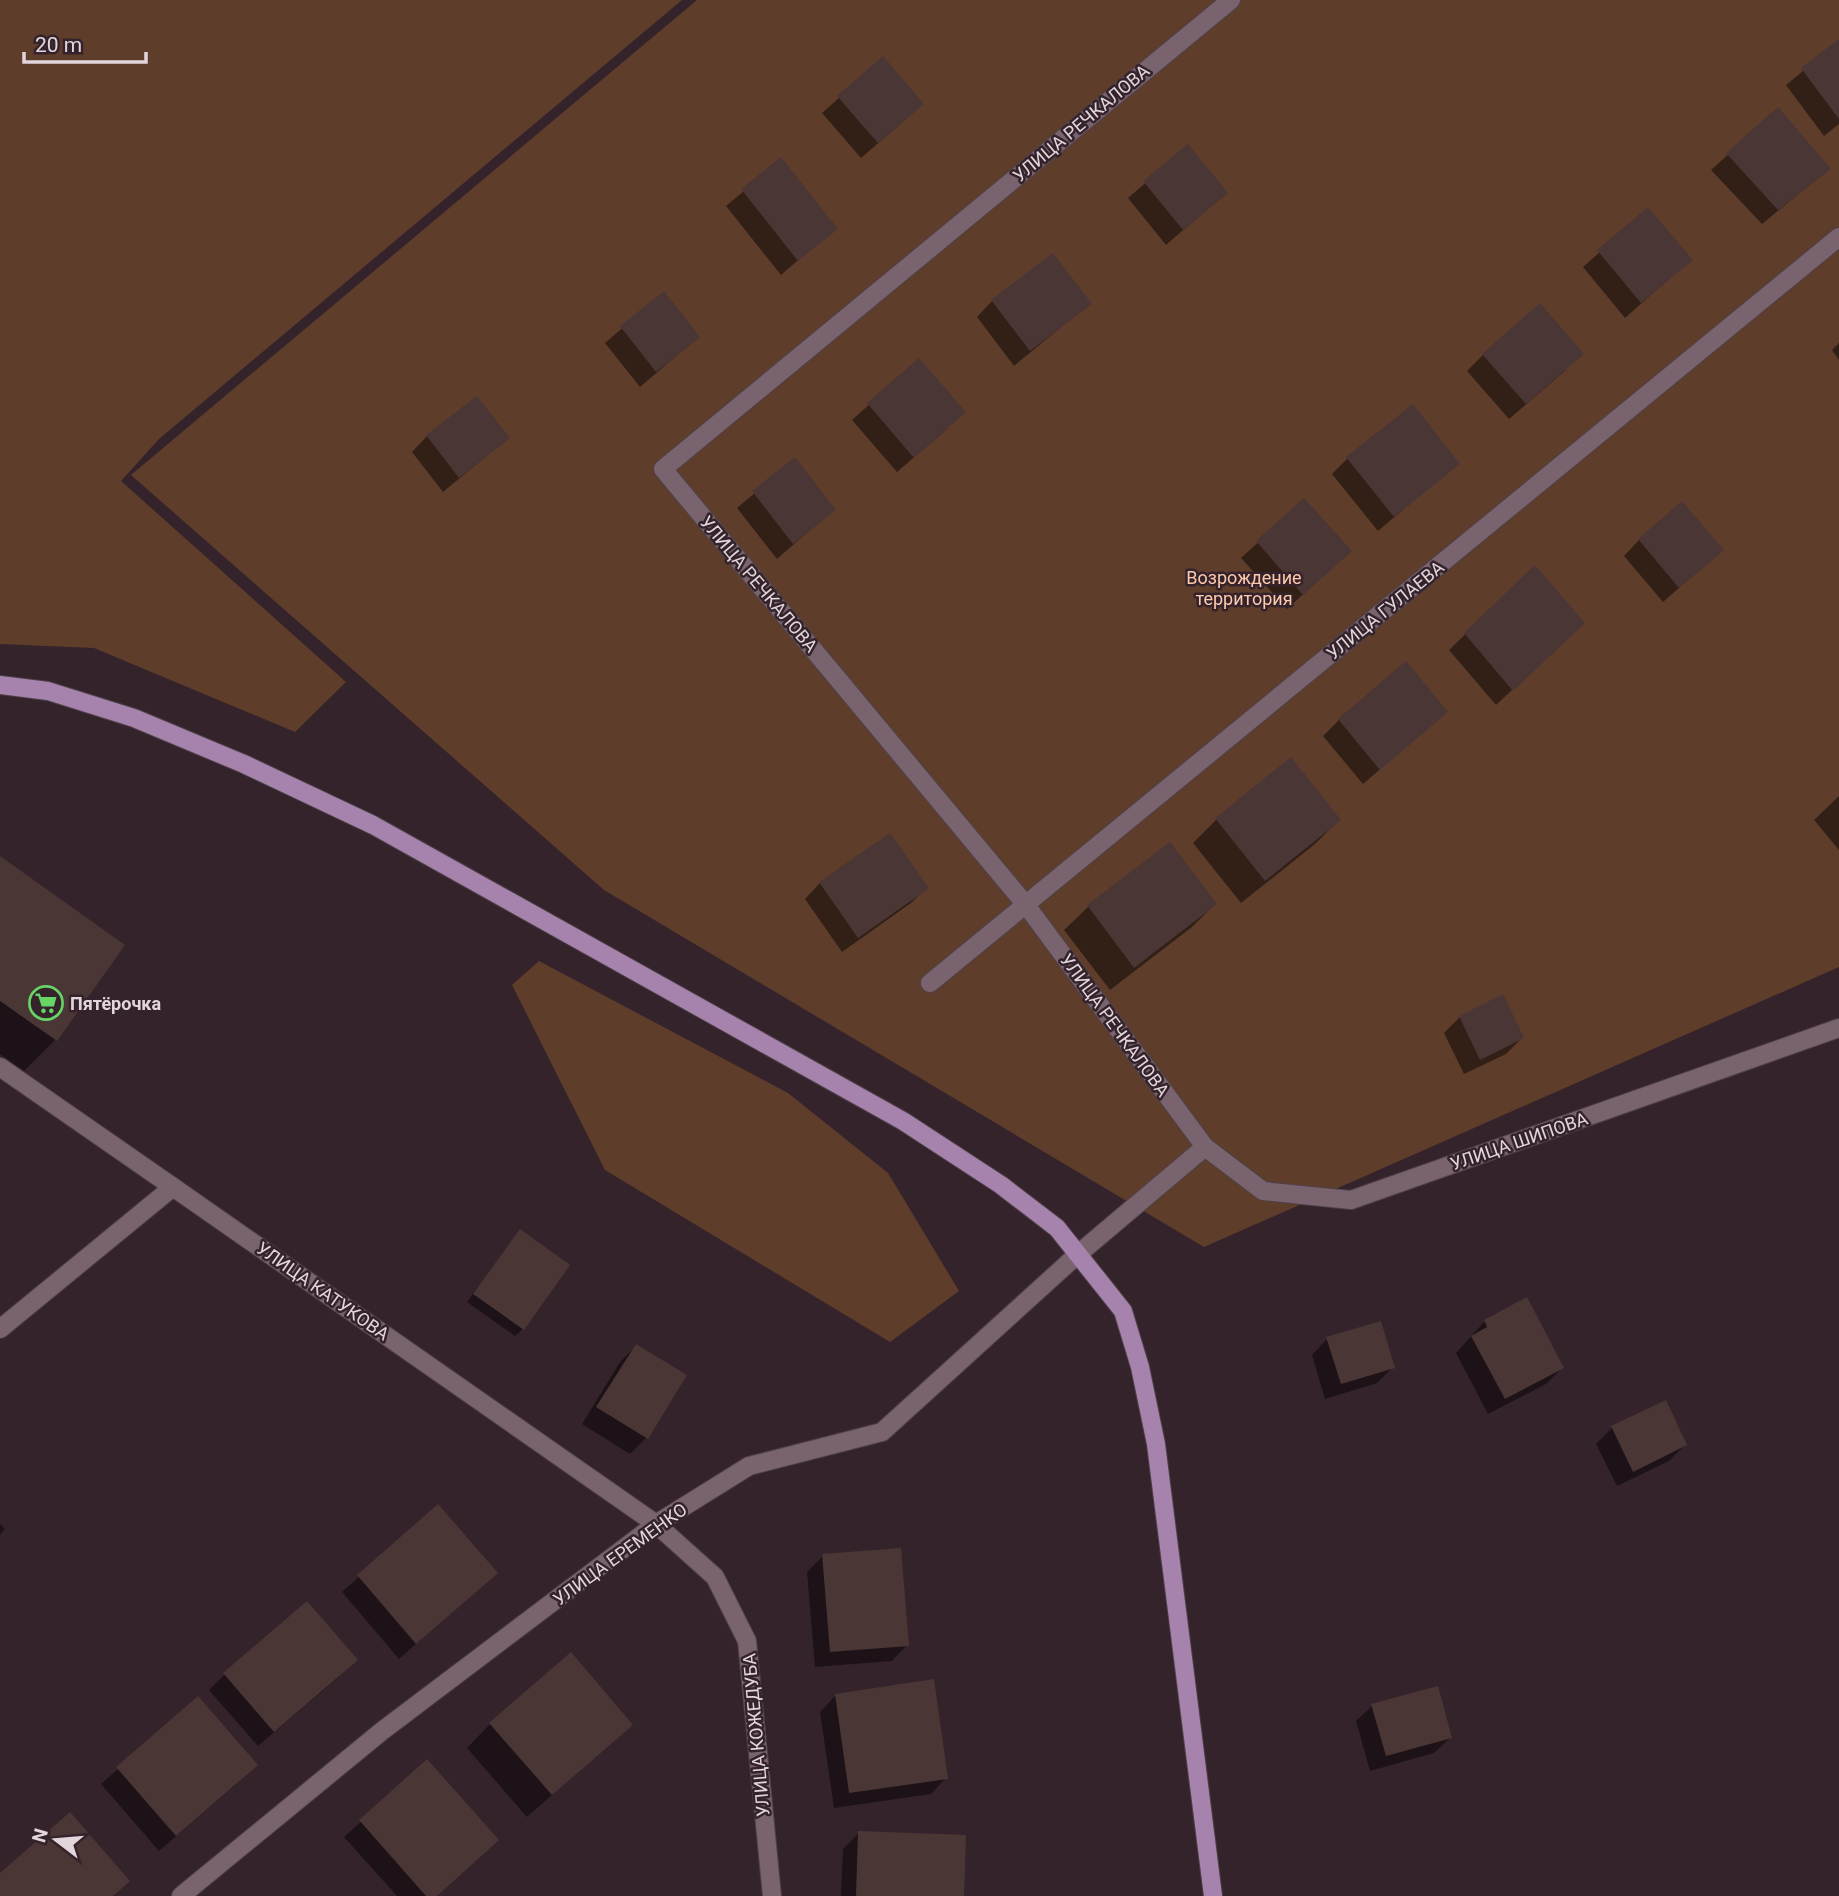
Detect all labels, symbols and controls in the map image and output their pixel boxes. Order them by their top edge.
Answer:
scale bar [24,21,147,65]
text: 20 m [35,33,82,57]
street label: УЛИЦА РЕЧКАЛОВА [1009,60,1154,186]
street label: УЛИЦА РЕЧКАЛОВА [696,512,822,657]
street label: УЛИЦА ГУЛАЕВА [1322,556,1448,664]
park label: Возрождение территория [1186,567,1302,609]
street label: УЛИЦА РЕЧКАЛОВА [1056,949,1174,1101]
supermarket icon: Пятёрочка [27,984,65,1022]
place label: Пятёрочка [70,993,161,1014]
street label: УЛИЦА ШИПОВА [1448,1108,1591,1174]
street label: УЛИЦА КАТУКОВА [253,1237,393,1345]
street label: УЛИЦА ЕРЕМЕНКО [549,1498,691,1610]
street label: УЛИЦА КОЖЕДУБА [738,1652,774,1818]
north arrow [21,1805,91,1875]
text: N [27,1826,53,1845]

